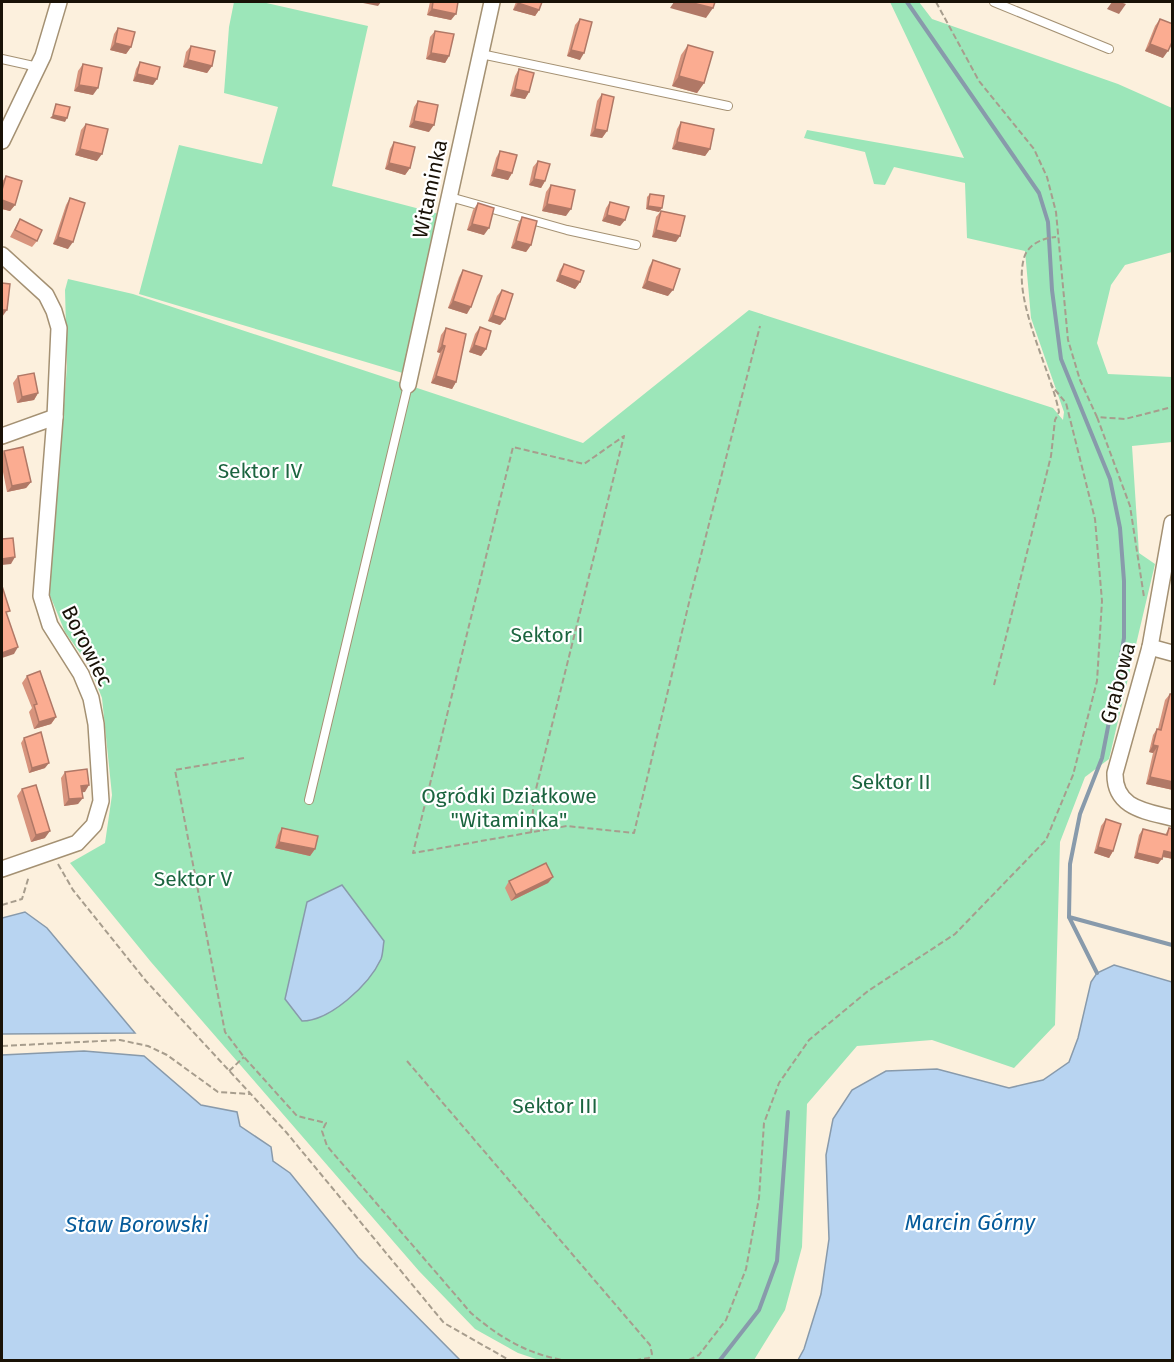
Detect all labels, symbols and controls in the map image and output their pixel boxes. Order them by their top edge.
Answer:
street label: Witaminka [407,137,453,241]
park label: Sektor IV [218,458,303,484]
street label: Borowiec [56,601,118,691]
park label: Sektor I [510,622,584,648]
street label: Grabowa [1095,640,1141,726]
park label: Sektor II [851,769,931,795]
park label: Ogródki Działkowe "Witaminka" [421,783,597,833]
park label: Sektor V [154,866,233,892]
park label: Sektor III [512,1093,598,1119]
water label: Marcin Górny [905,1209,1036,1236]
water label: Staw Borowski [64,1211,209,1238]

